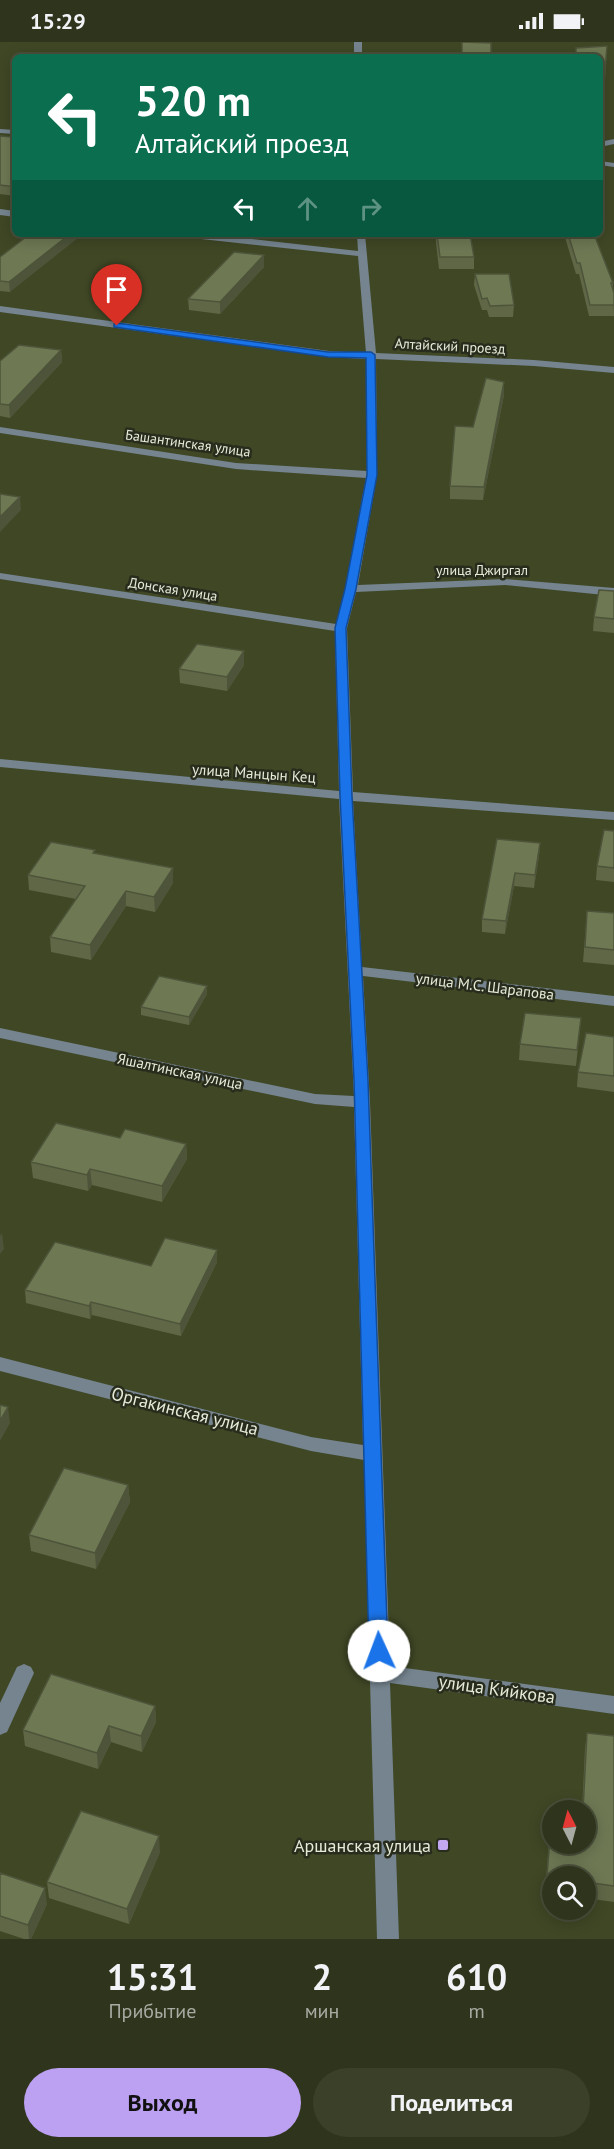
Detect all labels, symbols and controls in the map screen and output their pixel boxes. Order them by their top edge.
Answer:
text: 15:29 [30,7,86,35]
text: 520 m [135,73,251,128]
icon: left [36,78,114,156]
text: Алтайский проезд [135,126,349,160]
icon: left [228,192,261,225]
icon: ahead [291,192,324,225]
icon: right [354,192,387,225]
pin [91,264,142,326]
icon: arrive [100,273,133,306]
street label: Алтайский проезд [394,334,506,358]
street label: Башантинская улица [124,425,252,461]
street label: улица Джиргал [436,561,528,579]
street label: Донская улица [127,573,219,605]
street label: улица Манцын Кец [192,759,316,787]
street label: улица М.С. Шарапова [415,968,555,1004]
street label: Яшалтинская улица [116,1048,244,1094]
street label: Оргакинская улица [109,1382,261,1440]
position arrow [347,1619,411,1683]
street label: улица Кийкова [437,1669,557,1709]
north arrow [542,1800,596,1854]
map controls [542,1800,596,1920]
place label: Аршанская улица [294,1834,431,1857]
marker: Аршанская улица [436,1838,450,1852]
button: search [542,1866,596,1920]
text: 15:31 [107,1953,198,2000]
text: 2 [312,1953,332,2000]
text: 610 [446,1953,507,2000]
text: Прибытие [108,1998,196,2024]
text: мин [305,1998,339,2024]
text: m [469,1998,485,2024]
button: Выход [24,2068,301,2137]
button: Поделиться [313,2068,590,2137]

